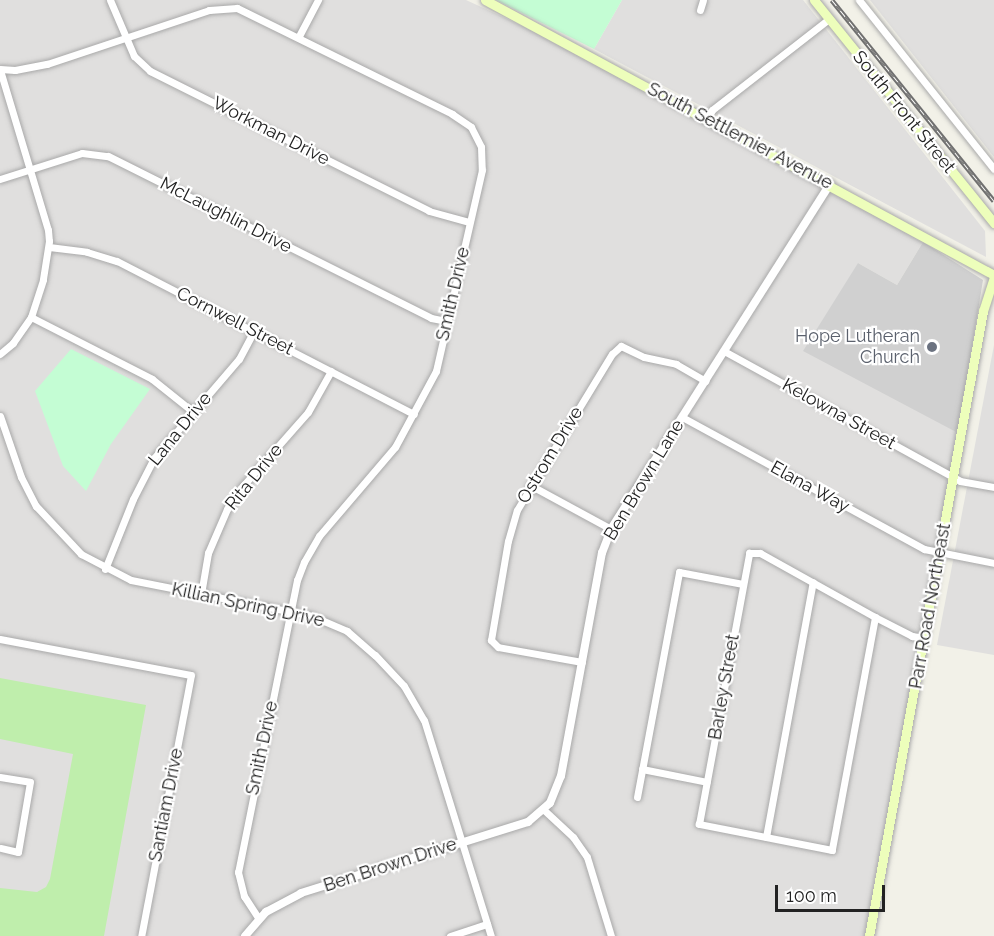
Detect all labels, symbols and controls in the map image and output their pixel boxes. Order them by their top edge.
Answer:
street label: South Front Street [848,47,960,177]
street label: South Settlemier Avenue [643,78,837,194]
street label: Workman Drive [209,92,333,170]
street label: McLaughlin Drive [157,172,295,258]
street label: Smith Drive [432,245,474,343]
street label: Cornwell Street [173,282,297,360]
place label: Hope Lutheran Church [795,326,920,368]
marker: Hope Lutheran Church [925,340,939,354]
street label: Kelowna Street [779,374,899,454]
street label: Lana Drive [144,388,216,470]
street label: Ostrom Drive [513,403,587,507]
street label: Ben Brown Lane [599,416,689,544]
street label: Rita Drive [221,440,287,514]
street label: Elana Way [766,456,854,518]
street label: Parr Road Northeast [905,521,955,691]
street label: Killian Spring Drive [170,578,326,632]
street label: Barley Street [704,632,744,742]
street label: Smith Drive [242,699,282,797]
street label: Santiam Drive [144,747,188,863]
street label: Ben Brown Drive [321,833,459,897]
scale bar [778,873,888,911]
text: 100 m [786,885,837,906]

